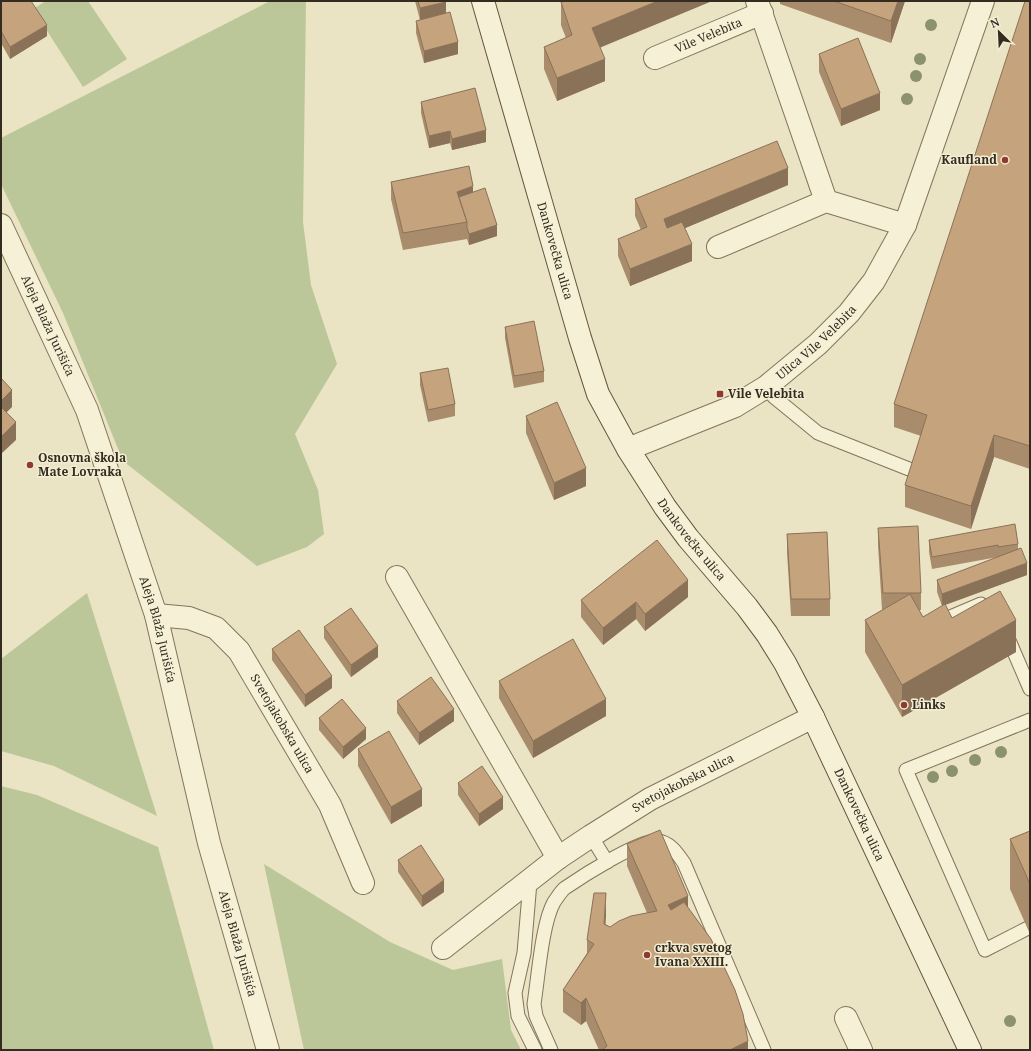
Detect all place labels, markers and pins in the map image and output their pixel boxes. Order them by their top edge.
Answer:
place label: Kaufland [941,151,997,168]
marker: Kaufland [1000,155,1010,165]
place label: Vile Velebita [728,385,805,402]
marker: Vile Velebita [715,389,725,399]
place label: Osnovna škola Mate Lovraka [38,449,126,480]
marker: Osnovna škola Mate Lovraka [25,460,35,470]
place label: Links [912,696,946,713]
marker: Links [899,700,909,710]
place label: crkva svetog Ivana XXIII. [655,939,732,970]
marker: crkva svetog Ivana XXIII. [642,950,652,960]

